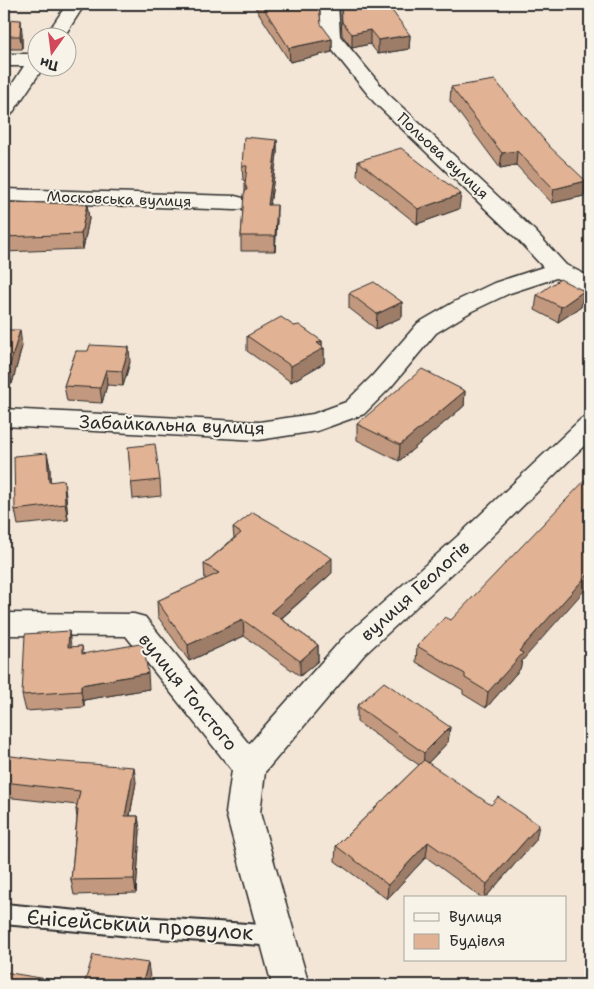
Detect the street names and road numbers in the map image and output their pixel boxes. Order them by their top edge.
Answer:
street label: Польова вулиця [393,108,493,204]
street label: Московська вулиця [46,186,192,212]
street label: Забайкальна вулиця [79,410,265,440]
street label: вулиця Геологів [355,536,475,646]
street label: вулиця Толстого [133,628,243,756]
street label: Єнісейський провулок [26,903,254,947]

